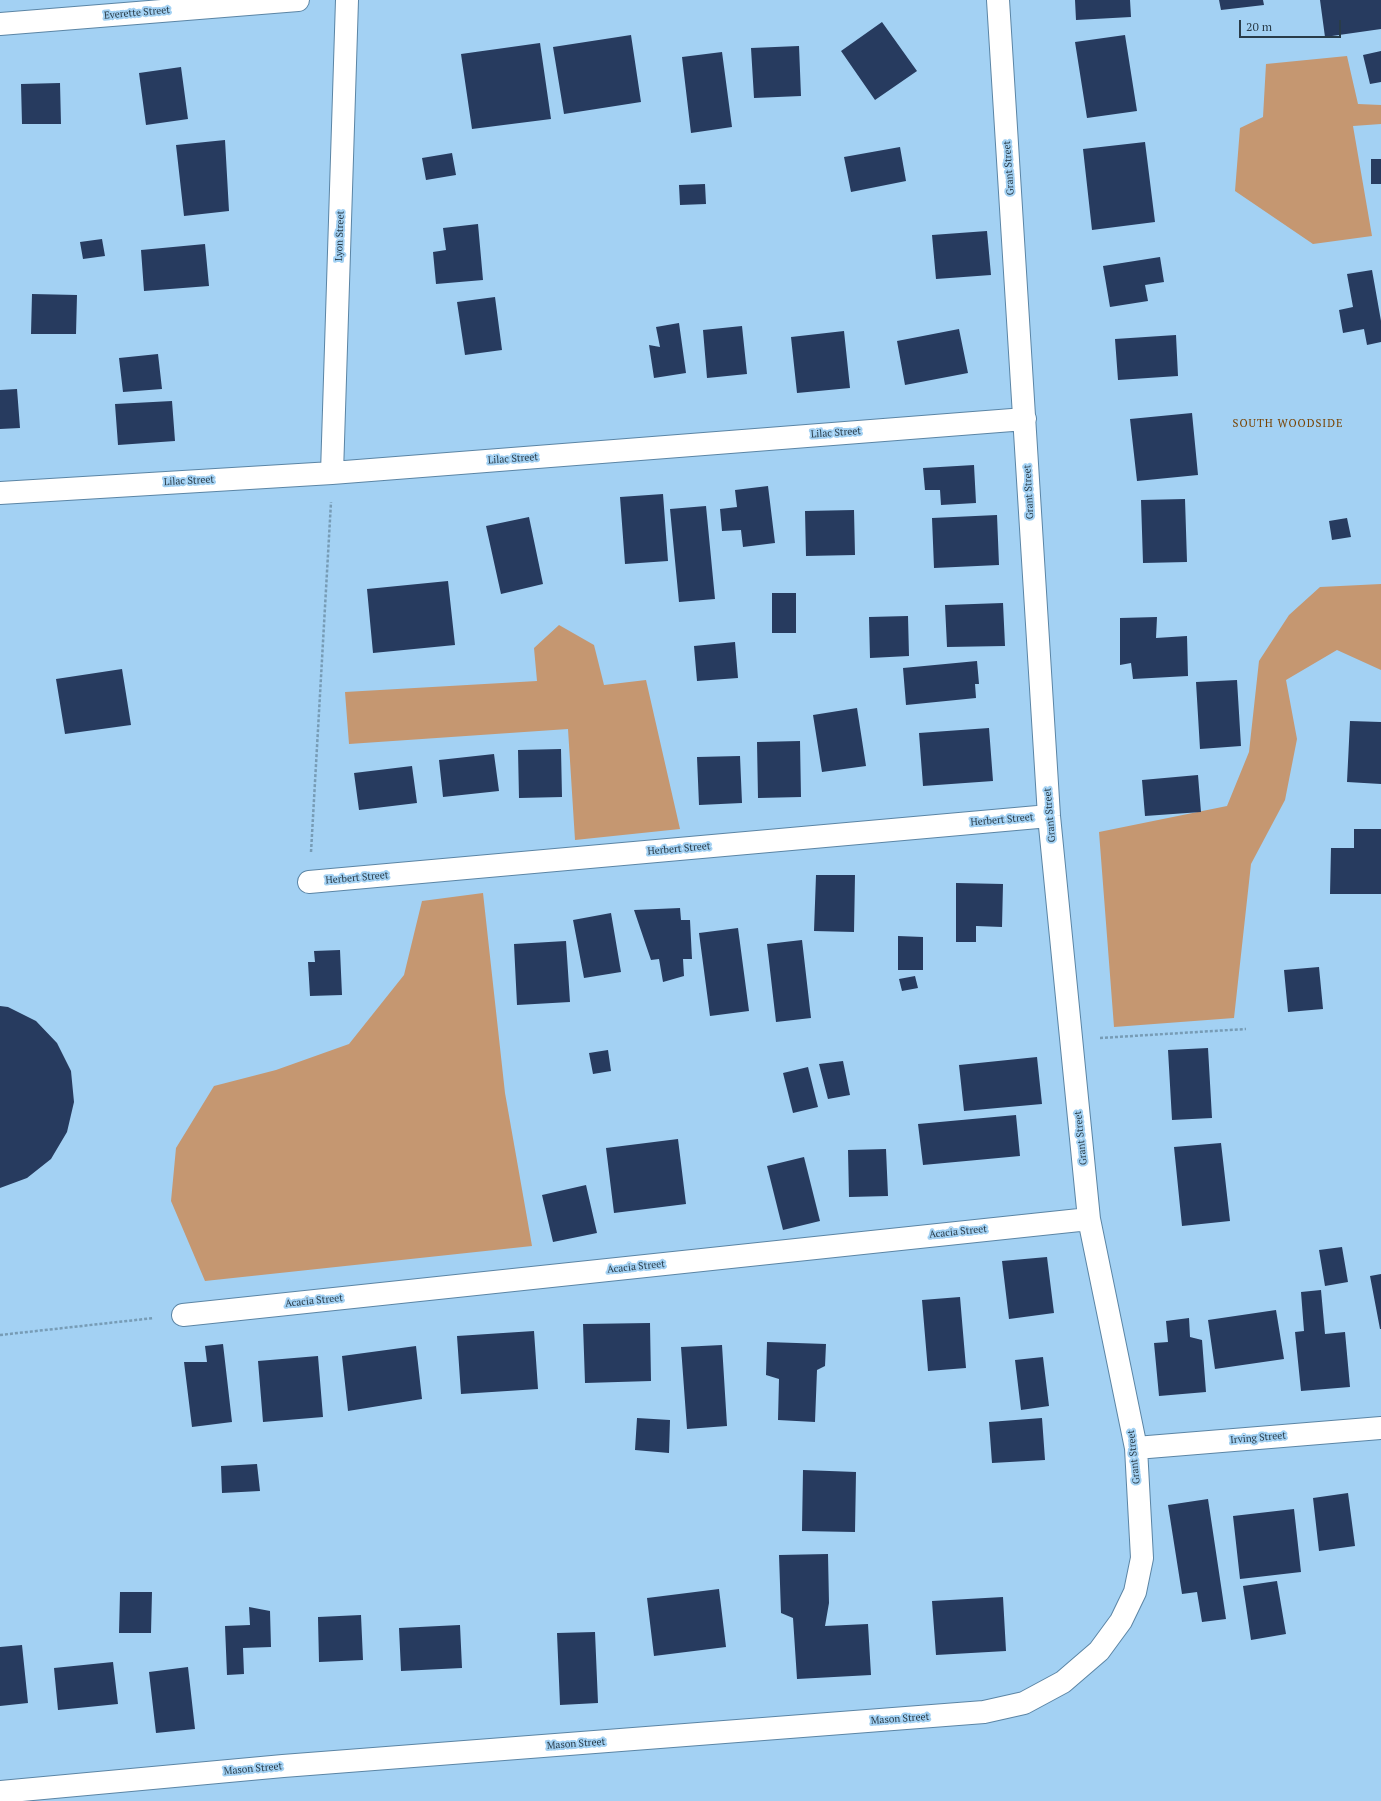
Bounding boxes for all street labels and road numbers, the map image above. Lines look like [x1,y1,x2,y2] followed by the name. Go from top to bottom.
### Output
[104,4,170,22] street label: Everette Street
[1001,140,1017,196] street label: Grant Street
[333,211,347,261] street label: Lyon Street
[810,425,862,441] street label: Lilac Street
[487,451,539,467] street label: Lilac Street
[1022,464,1036,520] street label: Grant Street
[164,474,214,488] street label: Lilac Street
[1042,787,1058,843] street label: Grant Street
[970,811,1034,829] street label: Herbert Street
[647,840,711,858] street label: Herbert Street
[325,869,389,887] street label: Herbert Street
[1072,1110,1090,1166] street label: Grant Street
[929,1223,987,1241] street label: Acacia Street
[607,1258,665,1276] street label: Acacia Street
[285,1292,343,1310] street label: Acacia Street
[1125,1429,1143,1485] street label: Grant Street
[1230,1430,1286,1446] street label: Irving Street
[870,1711,930,1727] street label: Mason Street
[546,1736,606,1752] street label: Mason Street
[223,1760,283,1778] street label: Mason Street

